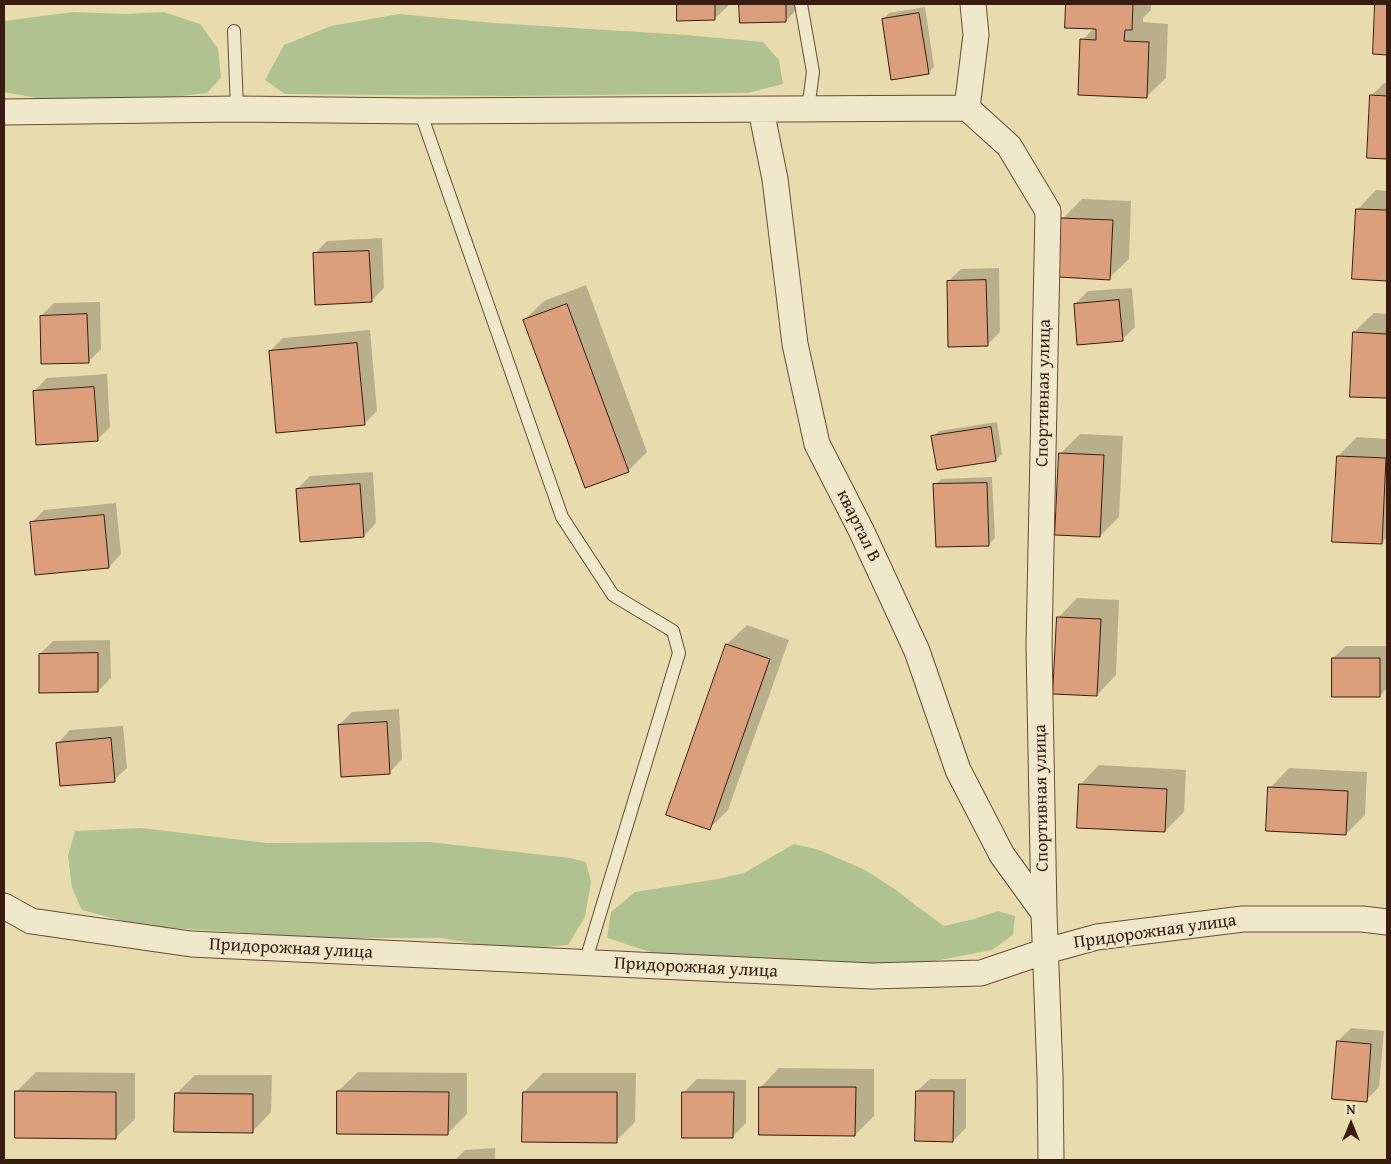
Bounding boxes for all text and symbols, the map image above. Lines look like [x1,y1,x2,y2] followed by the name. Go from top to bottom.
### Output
[1032,319,1056,467] street label: Спортивная улица
[831,486,885,566] street label: квартал В
[1030,724,1054,872] street label: Спортивная улица
[1072,910,1238,954] street label: Придорожная улица
[209,934,373,964] street label: Придорожная улица
[614,953,778,983] street label: Придорожная улица
[1326,1099,1376,1149] north arrow
[1346,1099,1356,1119] text: N

